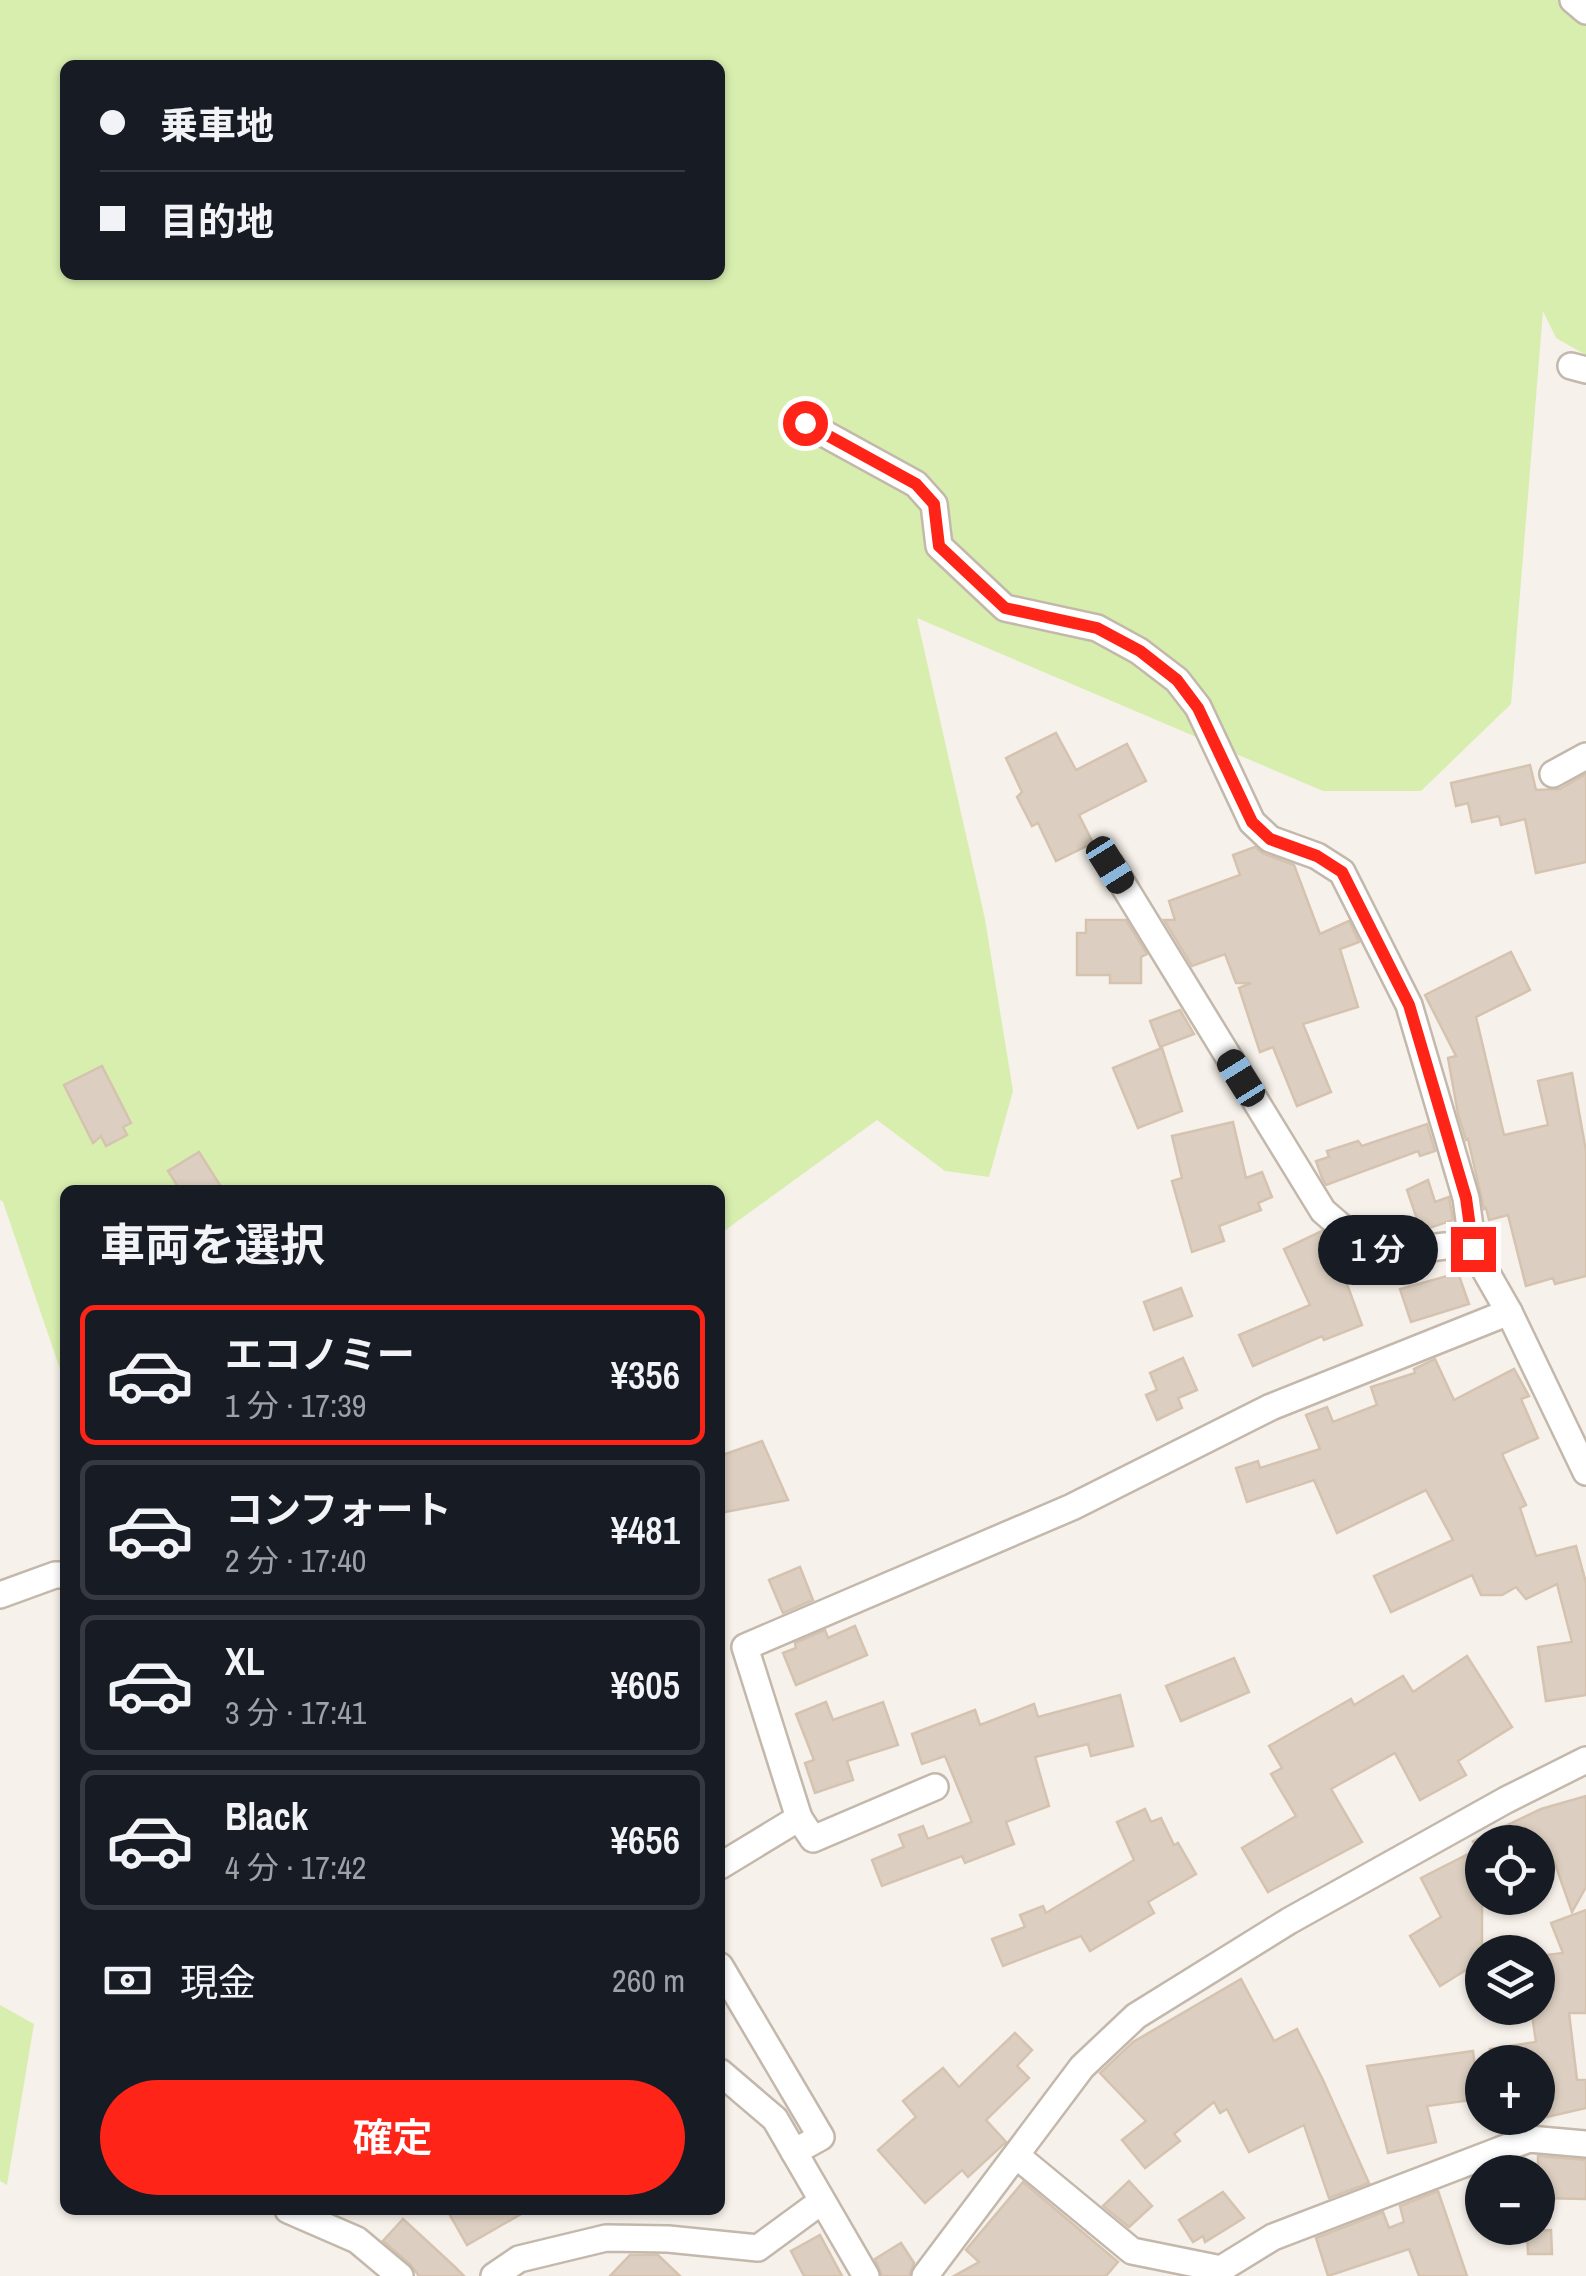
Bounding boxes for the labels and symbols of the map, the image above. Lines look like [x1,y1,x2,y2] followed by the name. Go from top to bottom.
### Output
[783,401,828,446] route start
[1081,832,1139,898] car
[1212,1045,1270,1111] car
[1318,1214,1438,1284] callout: 1 分
[1451,1227,1496,1272] route end

